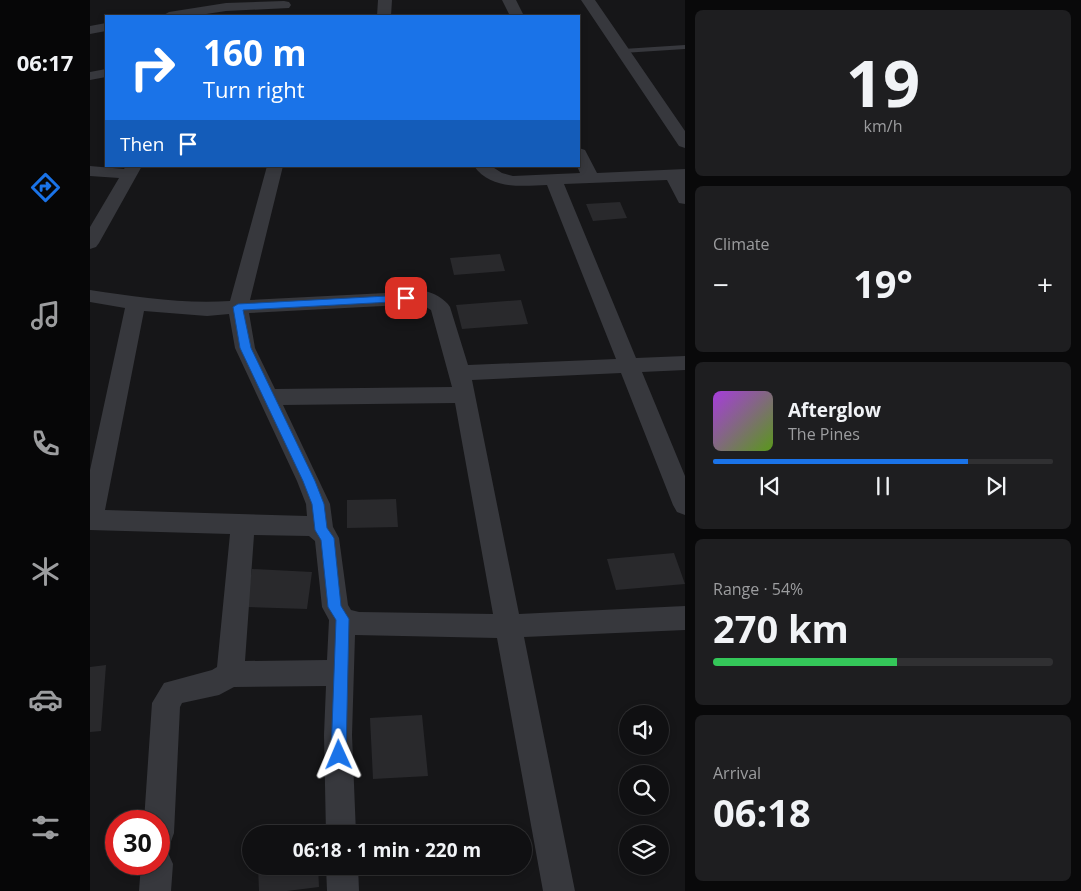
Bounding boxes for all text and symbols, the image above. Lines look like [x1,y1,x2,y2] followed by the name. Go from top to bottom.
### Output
[203,29,307,76] text: 160 m
[120,35,185,100] icon: right
[846,38,920,126] text: 19
[17,47,73,77] text: 06:17
[203,74,305,104] text: Turn right
[864,115,902,137] text: km/h
[174,130,202,158] icon: arrive
[120,131,164,157] text: Then
[28,170,63,205] icon: directions
[713,233,770,255] text: Climate
[853,257,913,309] text: 19°
[713,265,729,303] text: −
[1037,265,1053,303] text: +
[385,277,427,319] pin
[392,284,420,312] icon: arrive
[28,298,63,333] icon: music
[788,397,881,423] text: Afterglow
[788,423,860,445] text: The Pines
[28,426,63,461] icon: phone
[756,472,784,500] icon: previous
[869,472,897,500] icon: pause
[982,472,1010,500] icon: next
[28,554,63,589] icon: climate
[713,578,803,600] text: Range · 54%
[713,602,849,654] text: 270 km
[28,682,63,717] icon: car
[619,705,669,875] map controls
[619,705,669,755] button: sound
[312,728,364,780] position arrow
[713,762,761,784] text: Arrival
[619,765,669,815] button: search
[713,786,811,838] text: 06:18
[28,810,63,845] icon: filters
[105,810,170,875] speed limit sign: 30
[619,825,669,875] button: layers
[293,837,481,863] text: 06:18 · 1 min · 220 m

